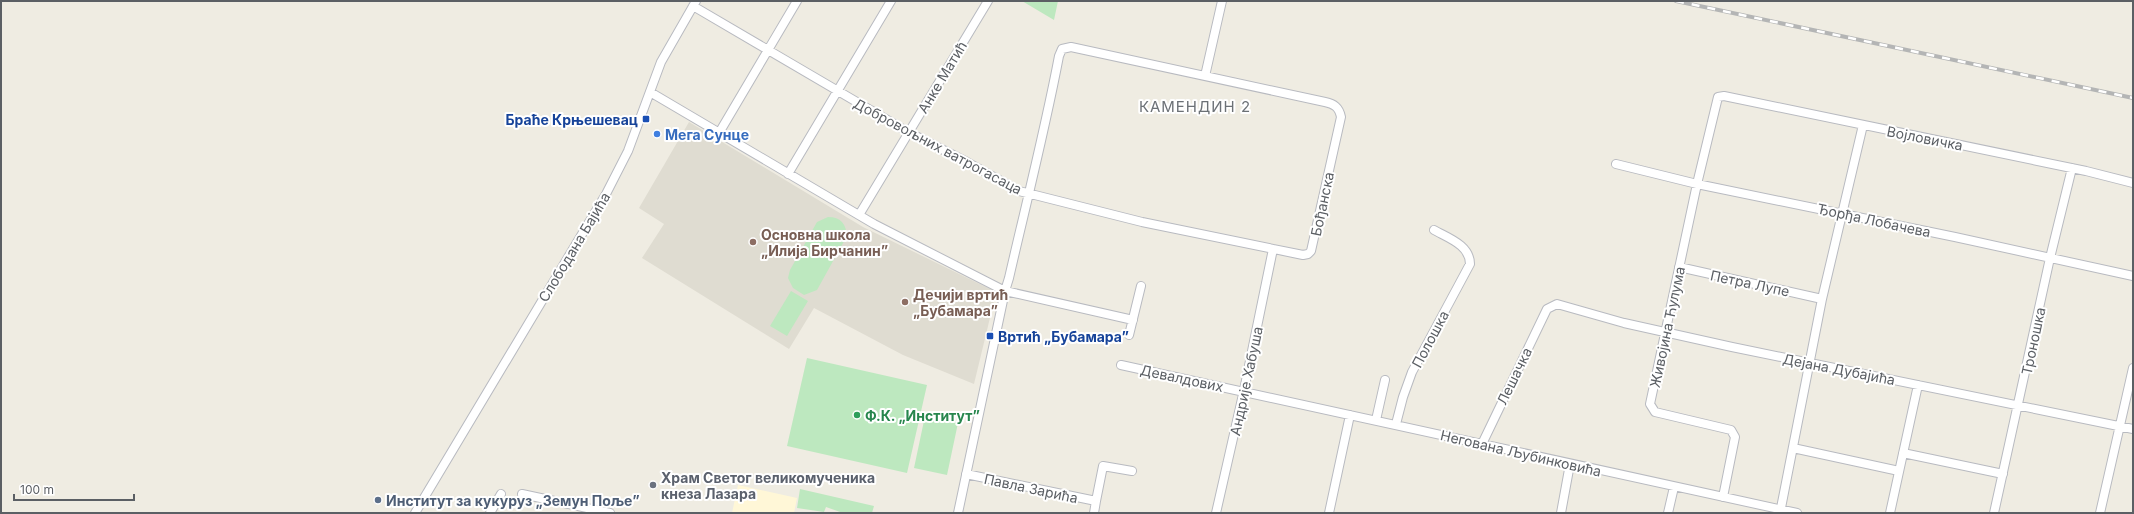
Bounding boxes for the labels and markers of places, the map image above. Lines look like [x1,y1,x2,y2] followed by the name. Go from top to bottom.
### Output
[506,111,638,128] place label: Браће Крњешевац
[641,114,651,124] marker: Браће Крњешевац
[665,126,749,143] place label: Мега Сунце
[652,129,662,139] marker: Мега Сунце
[761,226,888,259] place label: Основна школа „Илија Бирчанин”
[748,237,758,247] marker: Основна школа „Илија Бирчанин”
[913,286,1008,319] place label: Дечији вртић „Бубамара”
[900,297,910,307] marker: Дечији вртић „Бубамара”
[998,328,1129,345] place label: Вртић „Бубамара”
[985,331,995,341] marker: Вртић „Бубамара”
[865,407,980,424] place label: Ф.К. „Институт”
[852,410,862,420] marker: Ф.К. „Институт”
[661,469,875,502] place label: Храм Светог великомученика кнеза Лазара
[648,480,658,490] marker: Храм Светог великомученика кнеза Лазара
[386,492,640,509] place label: Институт за кукуруз „Земун Поље”
[373,495,383,505] marker: Институт за кукуруз „Земун Поље”

